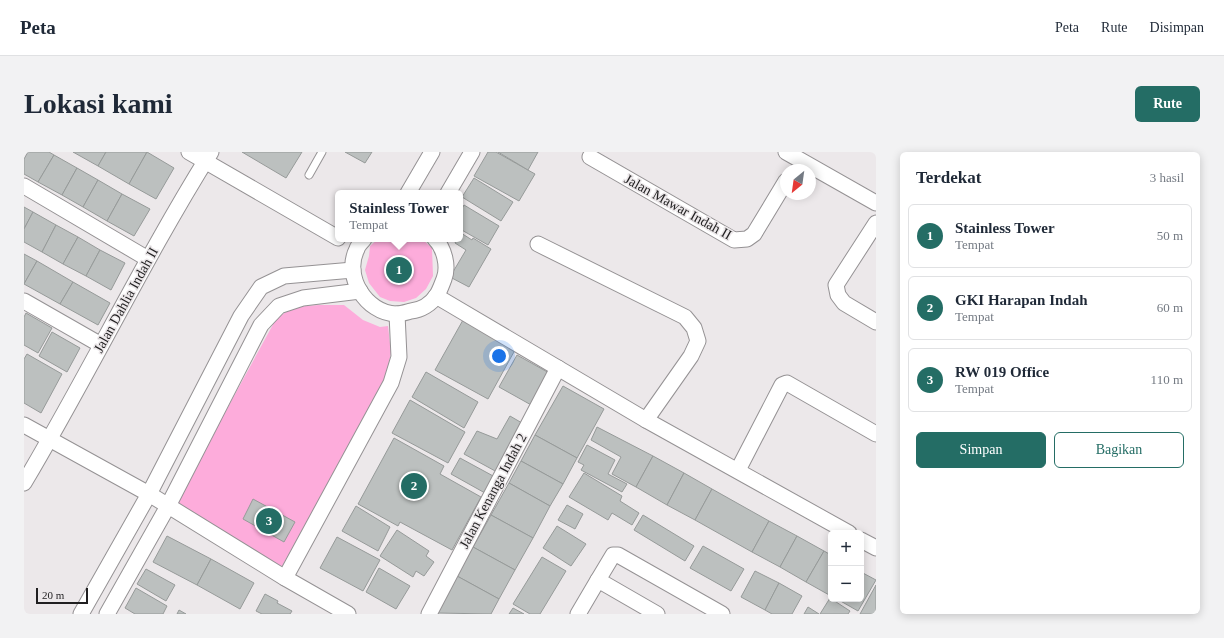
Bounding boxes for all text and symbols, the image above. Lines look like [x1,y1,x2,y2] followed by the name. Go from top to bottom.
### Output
[20,17,56,38] text: Peta
[1055,20,1079,35] text: Peta
[1101,20,1128,35] text: Rute
[1150,20,1204,35] text: Disimpan
[1135,86,1200,122] button: Rute
[24,88,173,119] text: Lokasi kami
[780,164,816,200] north arrow
[916,168,982,187] text: Terdekat
[1150,170,1184,185] text: 3 hasil
[622,171,734,243] street label: Jalan Mawar Indah II
[335,190,463,242] popup
[349,200,449,216] text: Stainless Tower
[349,217,388,232] text: Tempat
[955,220,1055,236] text: Stainless Tower
[927,228,933,243] text: 1
[1157,228,1183,243] text: 50 m
[955,237,994,252] text: Tempat
[91,245,161,355] street label: Jalan Dahlia Indah II
[386,255,412,285] pin: 1
[955,292,1088,308] text: GKI Harapan Indah
[927,300,933,315] text: 2
[1157,300,1183,315] text: 60 m
[955,309,994,324] text: Tempat
[489,346,509,366] your location
[955,364,1049,380] text: RW 019 Office
[927,372,933,387] text: 3
[1151,372,1183,387] text: 110 m
[955,381,994,396] text: Tempat
[456,431,530,551] street label: Jalan Kenanga Indah 2
[916,432,1046,468] button: Simpan
[1054,432,1184,468] button: Bagikan
[401,471,427,501] pin: 2
[256,506,282,536] pin: 3
[828,530,864,602] map controls
[828,530,864,566] button: +
[828,566,864,602] button: −
[36,586,88,605] scale bar
[42,589,64,601] text: 20 m

